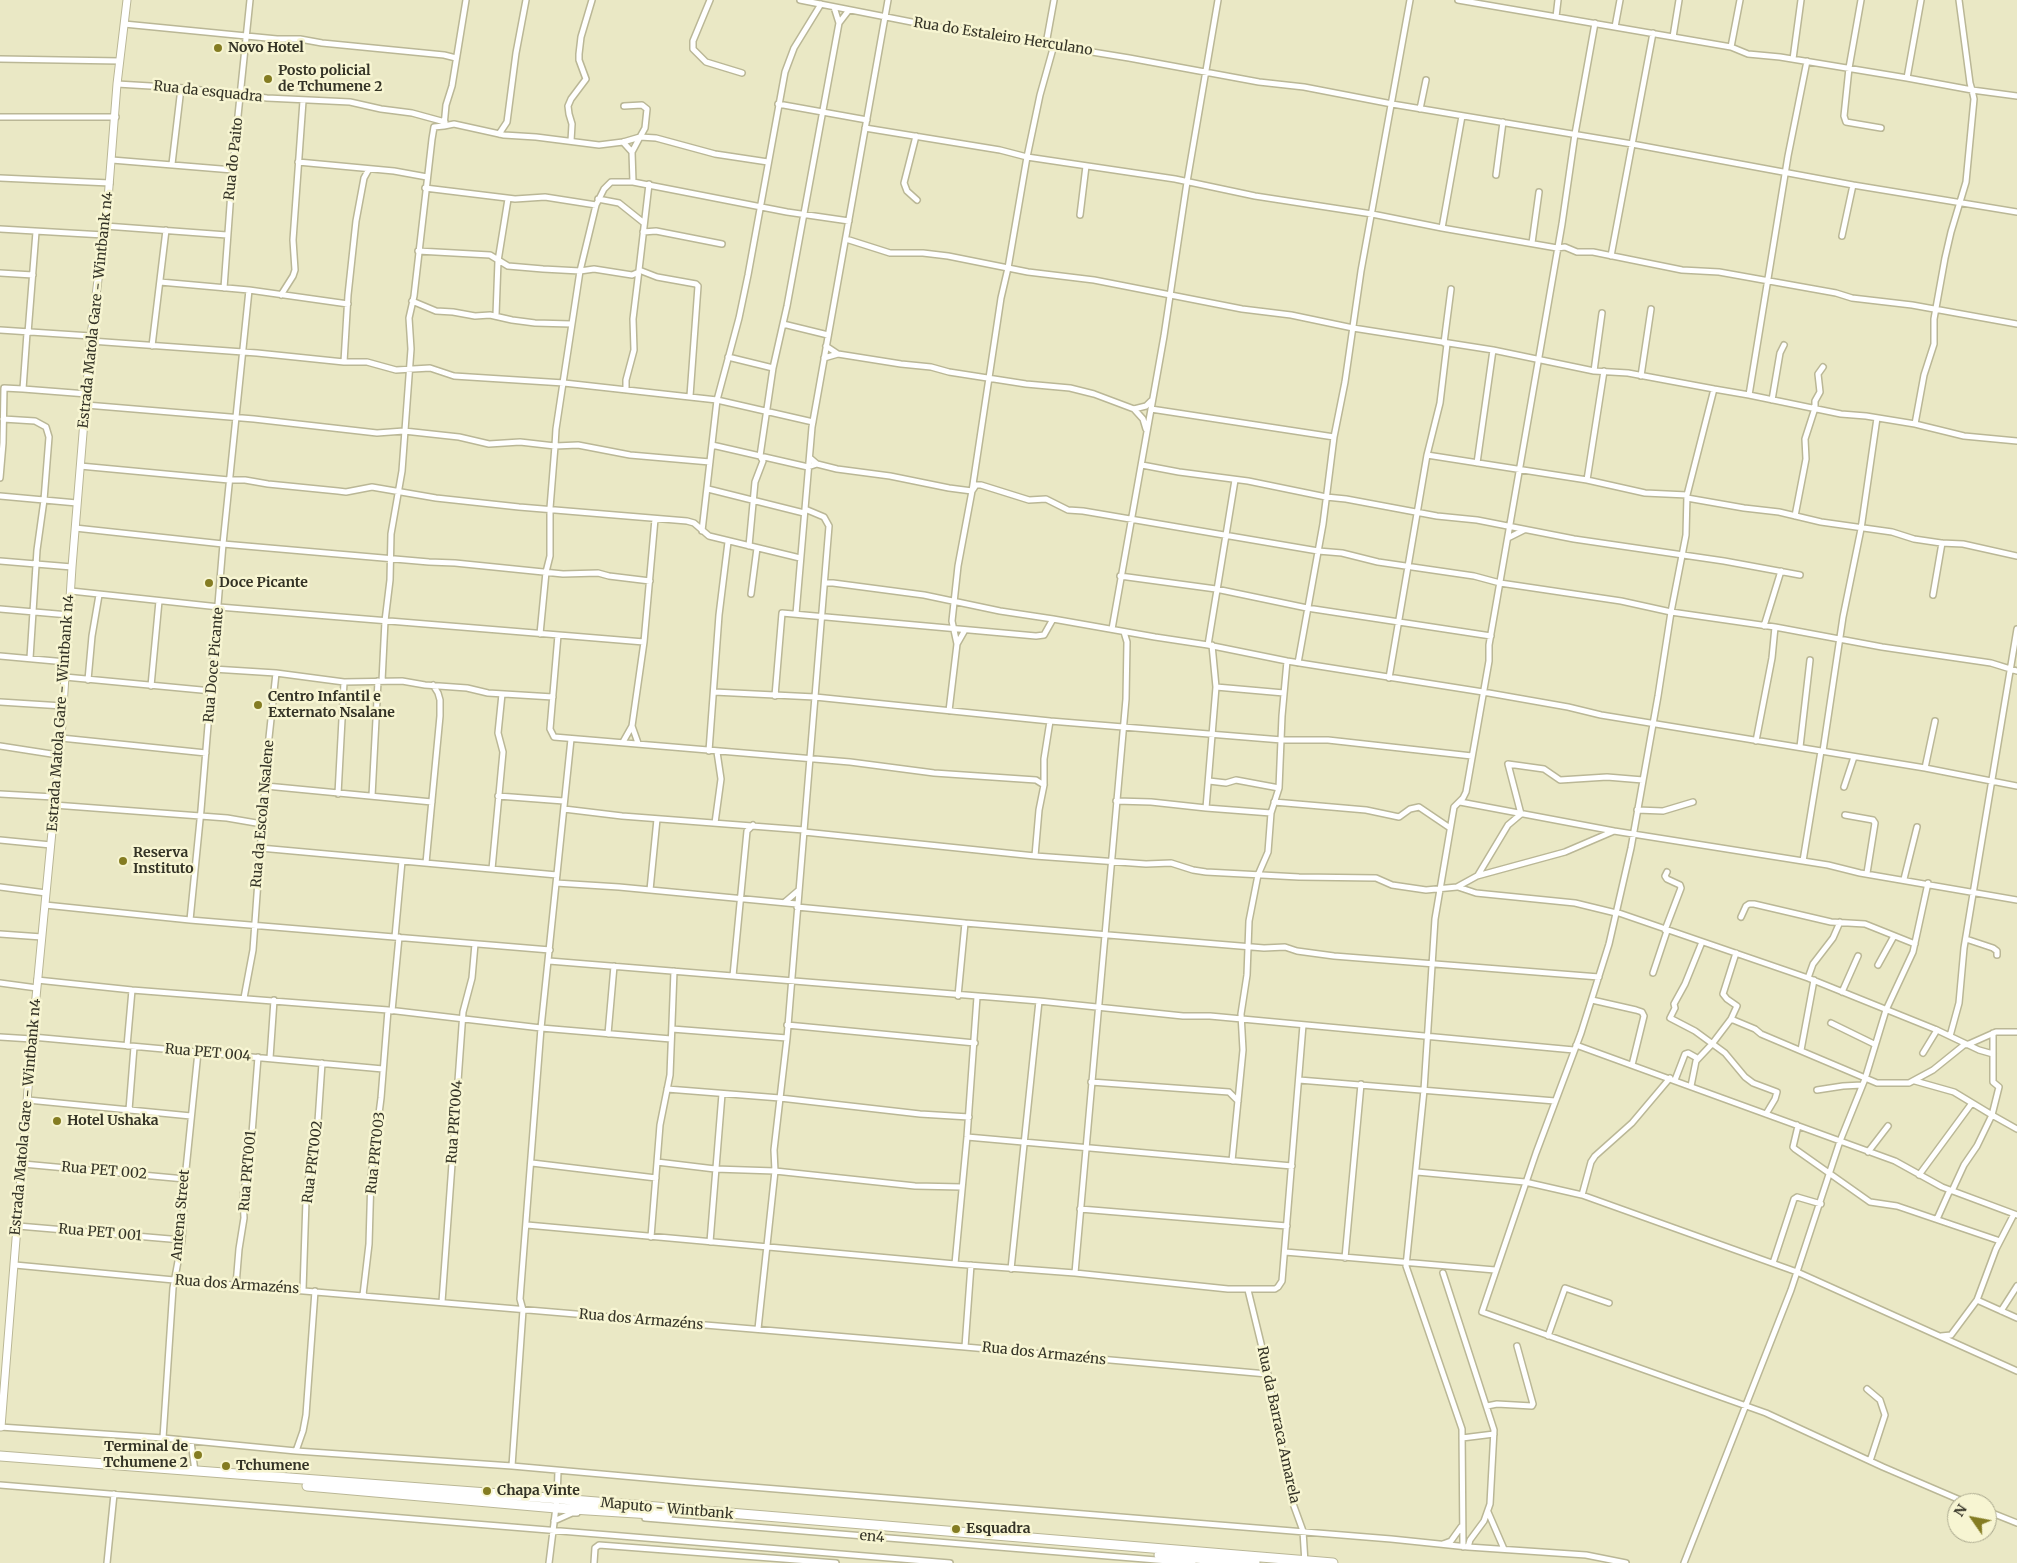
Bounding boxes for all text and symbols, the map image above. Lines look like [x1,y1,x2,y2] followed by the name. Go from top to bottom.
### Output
[912,15,1094,59] street label: Rua do Estaleiro Herculano
[228,40,304,56] place label: Novo Hotel
[212,42,224,54] marker: Novo Hotel
[278,63,382,95] place label: Posto policial de Tchumene 2
[262,73,274,85] marker: Posto policial de Tchumene 2
[153,78,263,106] street label: Rua da esquadra
[221,117,247,201] street label: Rua do Paito
[75,191,117,429] street label: Estrada Matola Gare - Wintbank n4
[219,575,308,591] place label: Doce Picante
[203,577,215,589] marker: Doce Picante
[44,594,78,832] street label: Estrada Matola Gare - Wintbank n4
[201,607,227,723] street label: Rua Doce Picante
[268,689,395,722] place label: Centro Infantil e Externato Nsalane
[252,699,264,711] marker: Centro Infantil e Externato Nsalane
[248,739,278,889] street label: Rua da Escola Nsalene
[133,845,194,878] place label: Reserva Instituto
[117,855,129,867] marker: Reserva Instituto
[7,998,45,1236] street label: Estrada Matola Gare - Wintbank n4
[164,1041,252,1065] street label: Rua PET 004
[444,1080,466,1164] street label: Rua PRT004
[363,1111,389,1195] street label: Rua PRT003
[67,1113,159,1129] place label: Hotel Ushaka
[51,1115,63,1127] marker: Hotel Ushaka
[300,1120,326,1204] street label: Rua PRT002
[236,1130,260,1212] street label: Rua PRT001
[60,1159,148,1183] street label: Rua PET 002
[169,1169,193,1261] street label: Antena Street
[58,1221,142,1245] street label: Rua PET 001
[174,1272,300,1298] street label: Rua dos Armazéns
[578,1306,704,1334] street label: Rua dos Armazéns
[981,1339,1107,1369] street label: Rua dos Armazéns
[1253,1345,1303,1505] street label: Rua da Barraca Amarela
[103,1439,188,1471] place label: Terminal de Tchumene 2
[192,1449,204,1461] marker: Terminal de Tchumene 2
[236,1458,309,1474] place label: Tchumene
[220,1460,232,1472] marker: Tchumene
[497,1483,580,1499] place label: Chapa Vinte
[481,1485,493,1497] marker: Chapa Vinte
[1947,1493,1997,1543] north arrow
[600,1495,734,1523] street label: Maputo - Wintbank
[1950,1501,1971,1520] text: N
[966,1521,1031,1537] place label: Esquadra
[950,1523,962,1535] marker: Esquadra
[859,1527,885,1547] street label: en4

